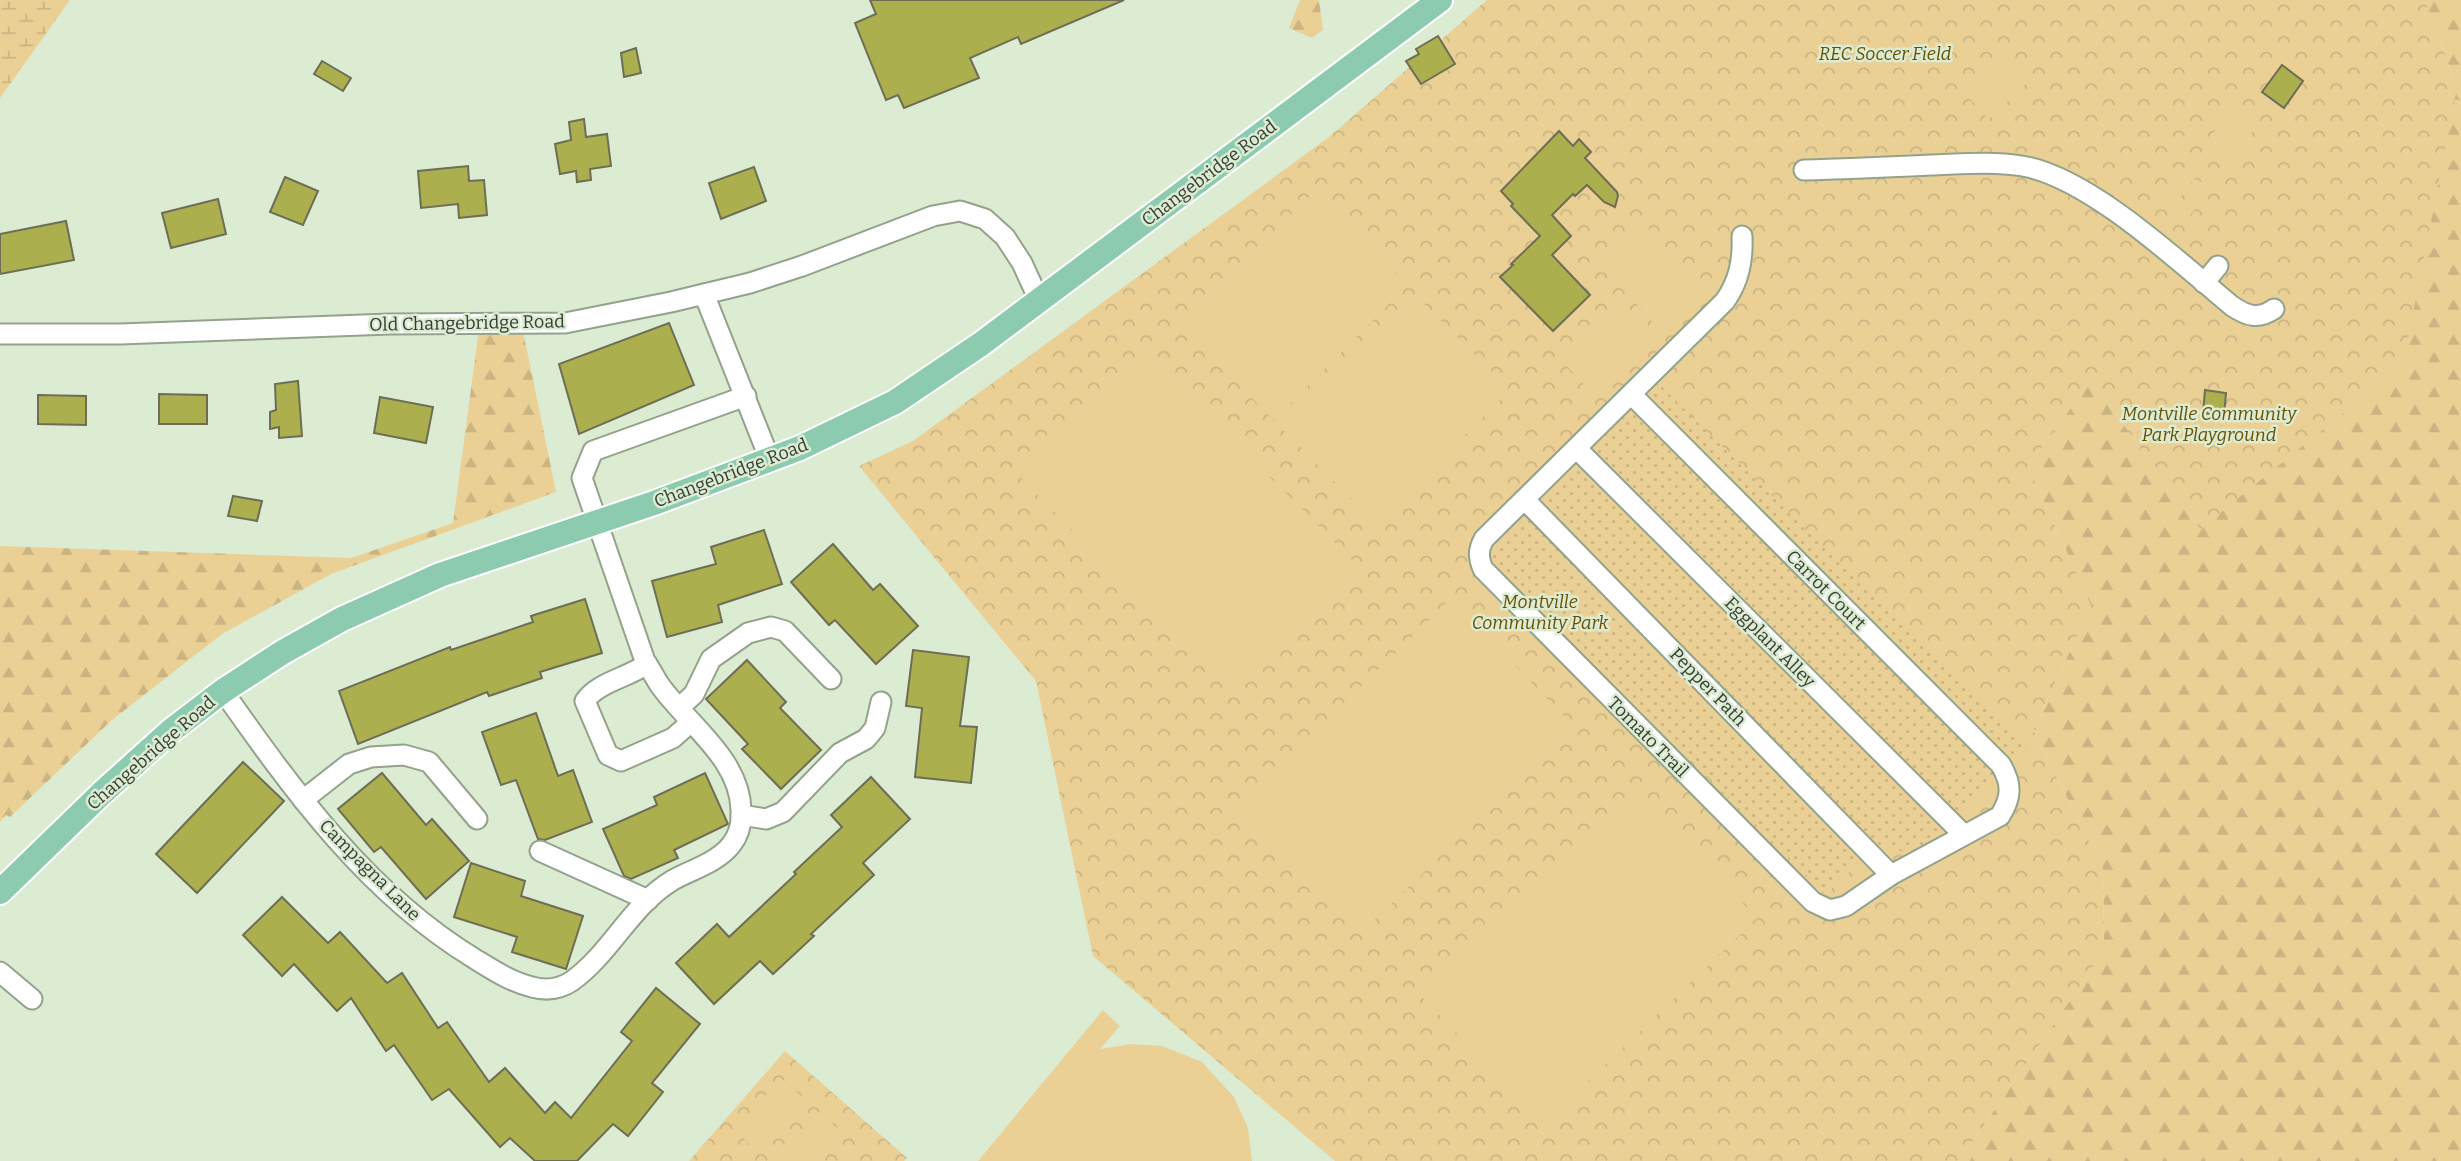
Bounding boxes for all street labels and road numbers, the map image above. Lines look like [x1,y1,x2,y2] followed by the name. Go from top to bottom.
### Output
[1137,115,1281,231] street label: Changebridge Road
[369,310,565,336] street label: Old Changebridge Road
[651,433,811,512] street label: Changebridge Road
[1781,545,1871,635] street label: Carrot Court
[1720,592,1820,692] street label: Eggplant Alley
[1665,643,1751,731] street label: Pepper Path
[82,691,220,815] street label: Changebridge Road
[1603,692,1693,782] street label: Tomato Trail
[315,815,425,925] street label: Campagna Lane

